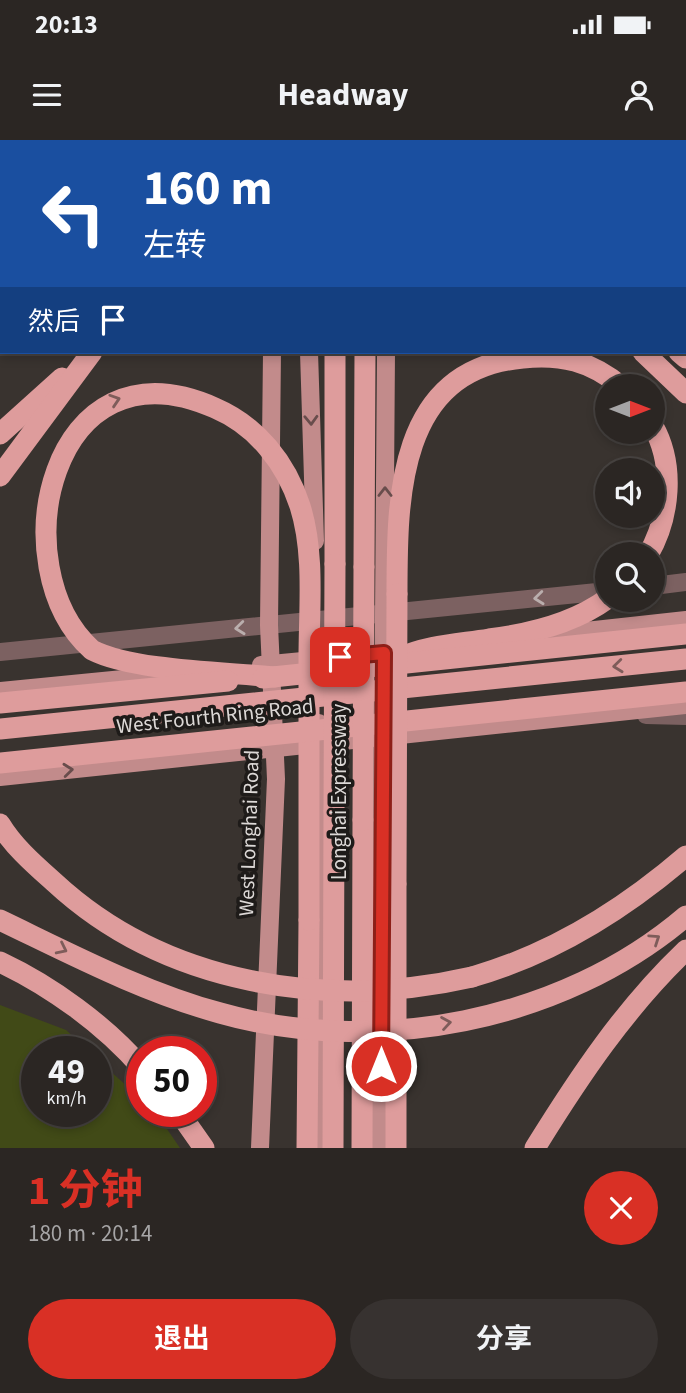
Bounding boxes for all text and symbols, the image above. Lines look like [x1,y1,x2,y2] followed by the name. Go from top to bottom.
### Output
[35,6,98,43] text: 20:13
[277,72,409,118] text: Headway
[28,76,66,114] icon: menu
[620,76,658,114] icon: person
[143,154,272,224] text: 160 m
[28,168,119,259] icon: left
[143,223,207,269] text: 左转
[94,301,132,339] icon: arrive
[28,303,80,340] text: 然后
[595,374,665,444] north arrow
[595,374,665,612] map controls
[109,393,121,408] one-way arrow
[303,415,318,426] one-way arrow
[595,458,665,528] button: sound
[377,486,393,497] one-way arrow
[595,542,665,612] button: search
[534,590,545,605] one-way arrow
[234,620,246,635] one-way arrow
[310,627,370,687] pin
[321,638,359,676] icon: arrive
[612,658,624,673] one-way arrow
[115,691,315,741] street label: West Fourth Ring Road
[324,704,354,880] street label: Longhai Expressway
[231,749,267,917] street label: West Longhai Road
[62,763,74,778] one-way arrow
[647,935,660,947] one-way arrow
[55,941,67,955] one-way arrow
[440,1016,452,1031] one-way arrow
[344,1029,418,1103] position arrow
[126,1036,217,1127] speed limit sign: 50
[48,1047,85,1097] text: 49
[47,1086,86,1111] text: km/h
[28,1161,143,1221] text: 1 分钟
[584,1171,658,1245] button: close
[28,1217,152,1250] text: 180 m · 20:14
[28,1299,336,1379] button: 退出
[350,1299,658,1379] button: 分享

